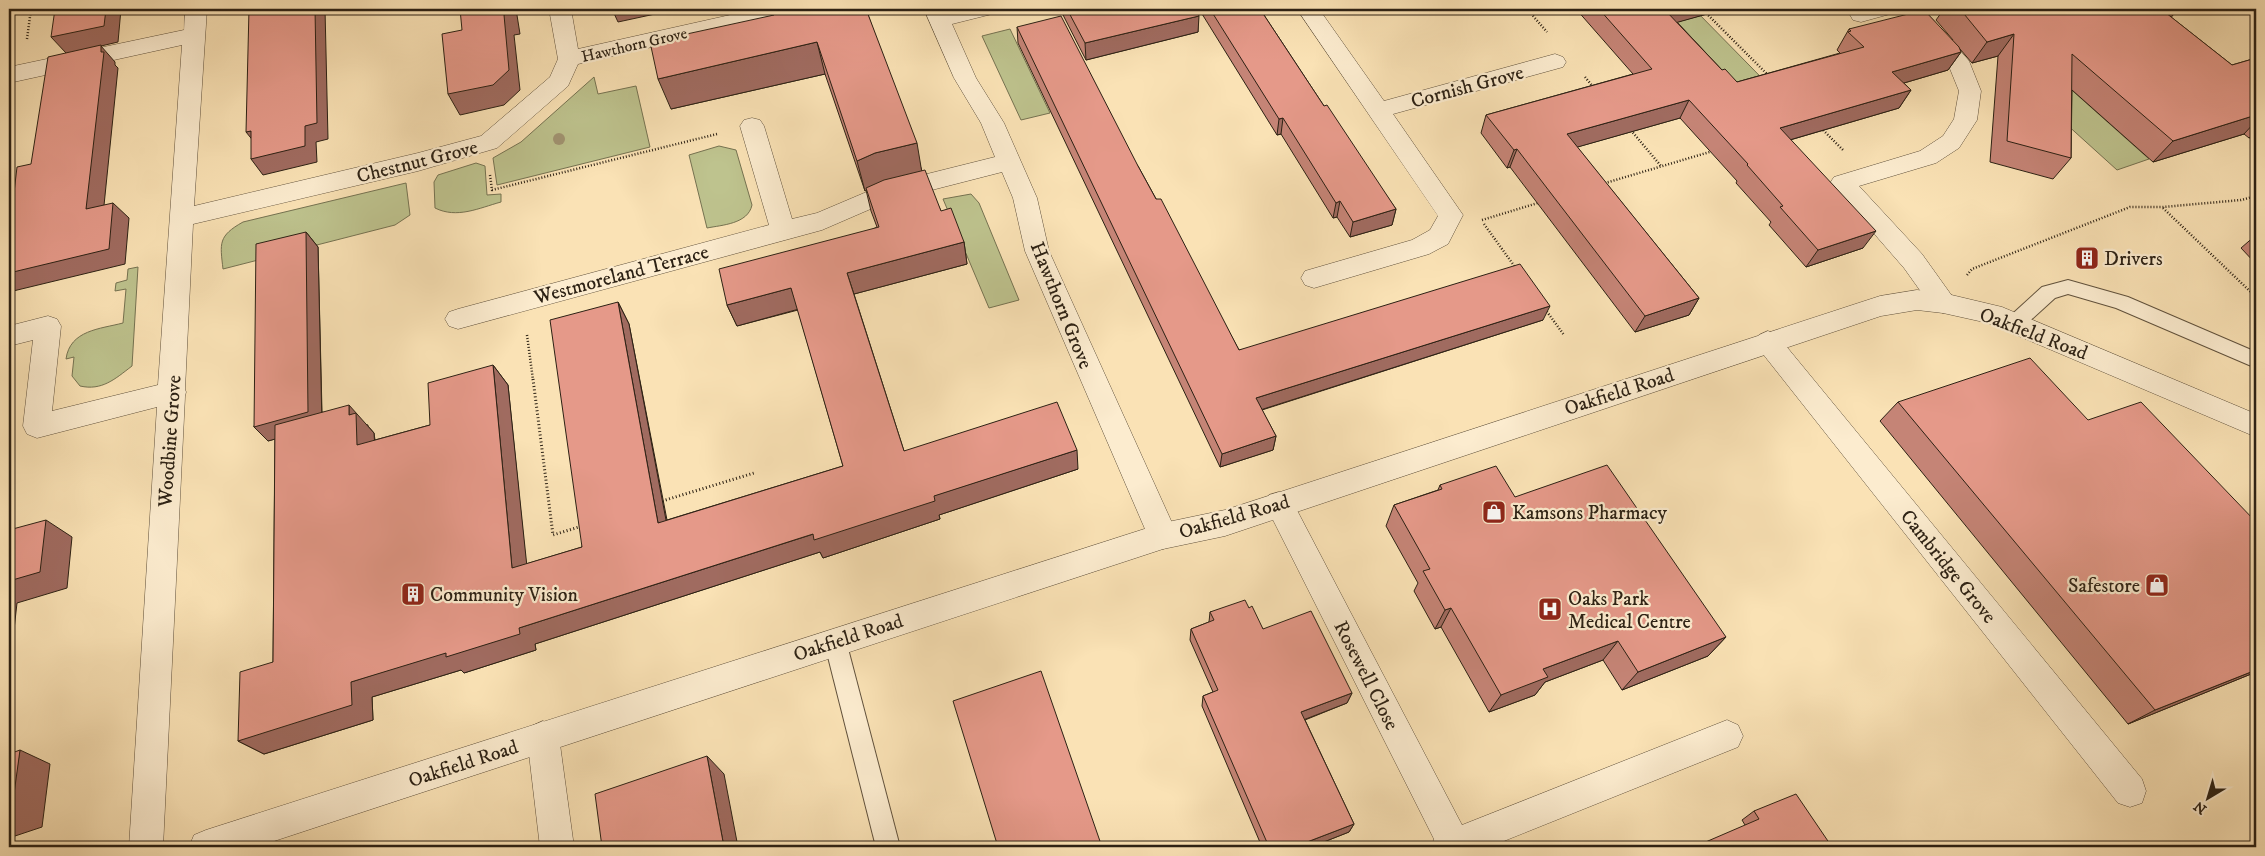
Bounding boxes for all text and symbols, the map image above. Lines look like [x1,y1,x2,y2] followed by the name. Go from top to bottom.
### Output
[579,23,689,67] street label: Hawthorn Grove
[1408,60,1526,114] street label: Cornish Grove
[354,135,481,190] street label: Chestnut Grove
[1024,238,1097,373] street label: Hawthorn Grove
[530,240,712,311] street label: Westmoreland Terrace
[2074,245,2100,271] building icon: Drivers
[2104,247,2163,272] place label: Drivers
[1976,302,2091,366] street label: Oakfield Road
[1561,363,1677,422] street label: Oakfield Road
[153,374,188,509] street label: Woodbine Grove
[1176,490,1293,545] street label: Oakfield Road
[1481,499,1507,525] shop icon: Kamsons Pharmacy
[1512,501,1668,526] place label: Kamsons Pharmacy
[1894,505,2001,629] street label: Cambridge Grove
[2144,572,2170,598] shop icon: Safestore
[2068,574,2140,599] place label: Safestore
[400,581,426,607] building icon: Community Vision
[430,583,579,608] place label: Community Vision
[1568,587,1691,635] place label: Oaks Park Medical Centre
[1537,596,1563,622] hospital icon: Oaks Park Medical Centre
[790,609,906,668] street label: Oakfield Road
[1327,617,1404,734] street label: Rosewell Close
[405,735,521,794] street label: Oakfield Road
[2182,774,2232,824] north arrow
[2190,797,2211,818] text: N

